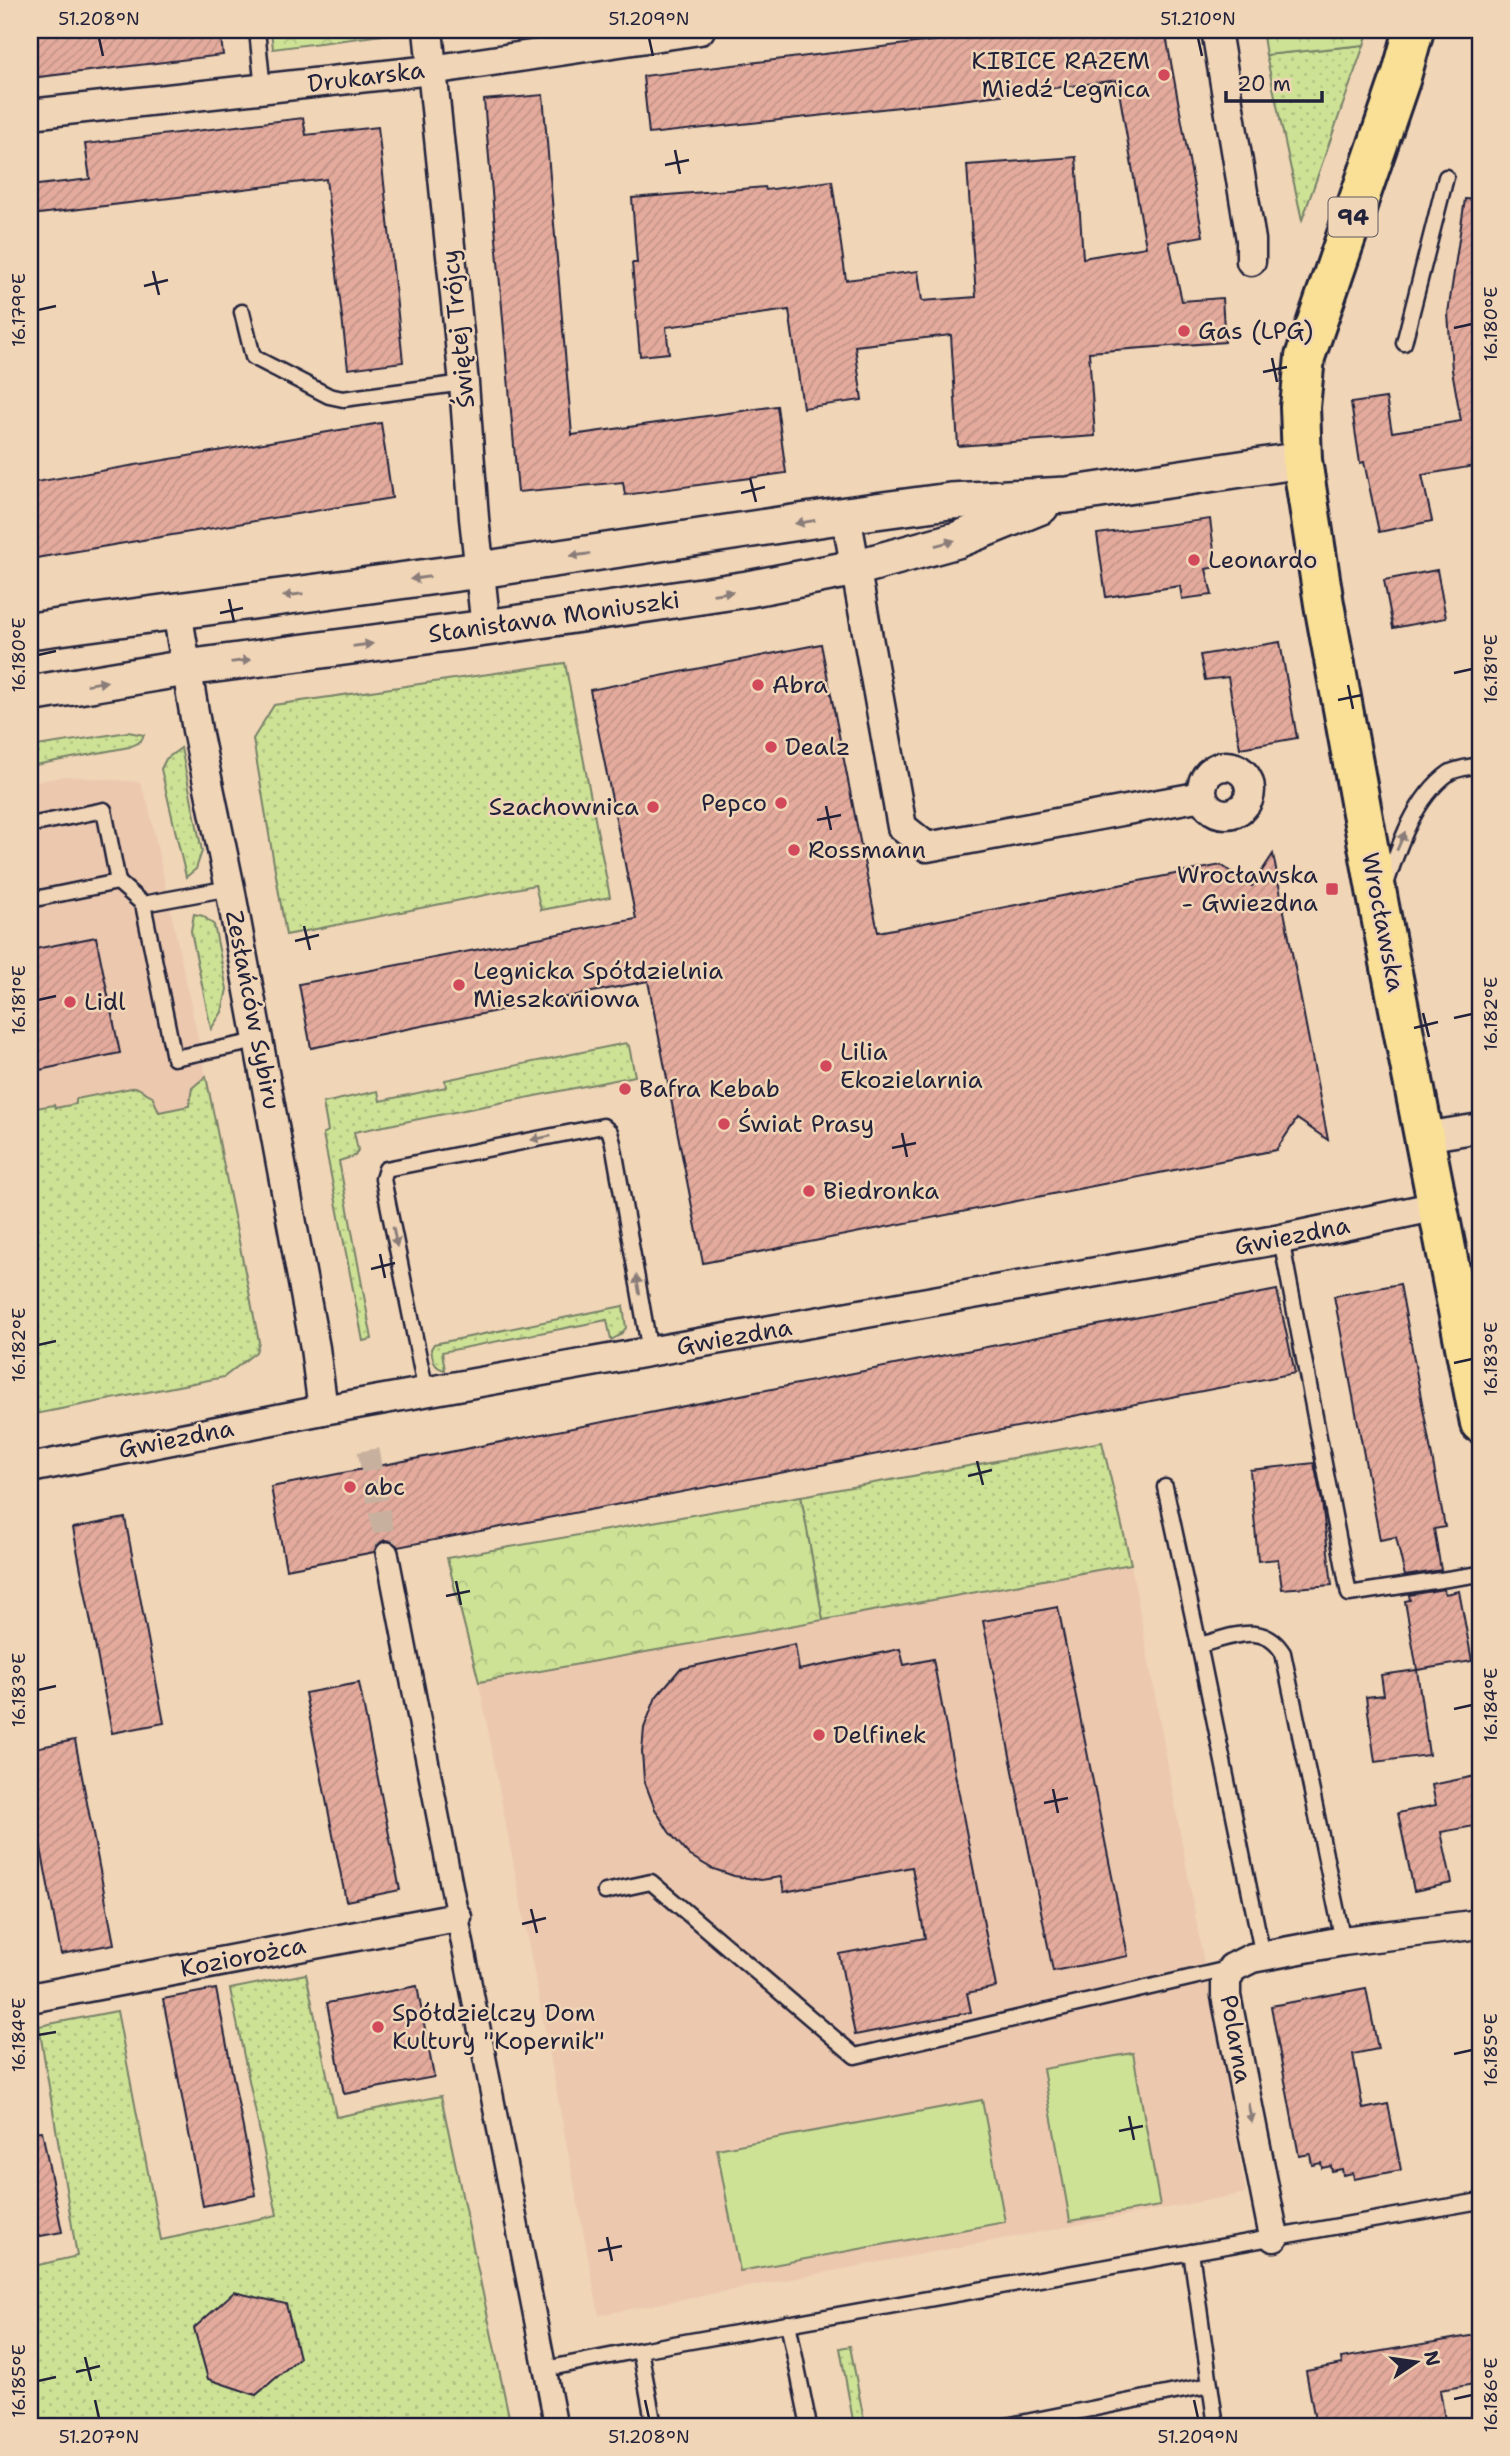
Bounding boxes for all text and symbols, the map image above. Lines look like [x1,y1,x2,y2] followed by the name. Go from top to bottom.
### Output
[58,7,140,31] text: 51.208°N
[608,7,690,31] text: 51.209°N
[1160,7,1236,31] text: 51.210°N
[971,45,1150,105] place label: KIBICE RAZEM Miedź Legnica
[306,54,426,100] street label: Drukarska
[1226,60,1323,104] scale bar
[1156,67,1172,83] marker: KIBICE RAZEM Miedź Legnica
[1237,70,1291,98] text: 20 m
[1328,198,1378,236] road number: 94
[434,248,482,410] street label: Świętej Trójcy
[7,273,31,347] text: 16.179°E
[1479,286,1503,362] text: 16.180°E
[1198,315,1313,347] place label: Gas (LPG)
[1176,323,1192,339] marker: Gas (LPG)
[794,516,816,527] one-way arrow
[934,537,956,548] one-way arrow
[1208,544,1317,576] place label: Leonardo
[569,550,591,561] one-way arrow
[1186,552,1202,568] marker: Leonardo
[409,573,431,584] one-way arrow
[426,584,682,650] street label: Stanisława Moniuszki
[712,587,734,598] one-way arrow
[282,590,304,601] one-way arrow
[7,617,31,693] text: 16.180°E
[1479,634,1503,704] text: 16.181°E
[352,639,374,650] one-way arrow
[230,655,252,666] one-way arrow
[772,669,828,701] place label: Abra
[86,677,108,688] one-way arrow
[750,677,766,693] marker: Abra
[785,731,850,763] place label: Dealz
[763,739,779,755] marker: Dealz
[701,787,767,819] place label: Pepco
[489,791,639,823] place label: Szachownica
[773,795,789,811] marker: Pepco
[645,799,661,815] marker: Szachownica
[1395,831,1407,851] one-way arrow
[808,834,926,866] place label: Rossmann
[786,842,802,858] marker: Rossmann
[1354,850,1412,994] street label: Wrocławska
[1177,859,1318,919] place label: Wrocławska - Gwiezdna
[1324,881,1340,897] marker: Wrocławska - Gwiezdna
[218,908,288,1112] street label: Zesłańców Sybiru
[473,955,723,1015] place label: Legnicka Spółdzielnia Mieszkaniowa
[7,965,31,1035] text: 16.181°E
[451,977,467,993] marker: Legnicka Spółdzielnia Mieszkaniowa
[1479,977,1503,1051] text: 16.182°E
[84,986,126,1018] place label: Lidl
[62,994,78,1010] marker: Lidl
[840,1036,983,1096] place label: Lilia Ekozielarnia
[818,1058,834,1074] marker: Lilia Ekozielarnia
[639,1073,780,1105] place label: Bafra Kebab
[617,1081,633,1097] marker: Bafra Kebab
[738,1108,874,1140] place label: Świat Prasy
[716,1116,732,1132] marker: Świat Prasy
[530,1133,552,1144] one-way arrow
[823,1175,939,1207] place label: Biedronka
[801,1183,817,1199] marker: Biedronka
[1232,1209,1352,1263] street label: Gwiezdna
[390,1226,401,1248] one-way arrow
[632,1273,643,1295] one-way arrow
[7,1308,31,1382] text: 16.182°E
[674,1311,794,1363] street label: Gwiezdna
[1479,1322,1503,1396] text: 16.183°E
[116,1412,236,1466] street label: Gwiezdna
[364,1471,405,1503] place label: abc
[342,1479,358,1495] marker: abc
[7,1653,31,1727] text: 16.183°E
[1479,1668,1503,1742] text: 16.184°E
[833,1719,927,1751] place label: Delfinek
[811,1727,827,1743] marker: Delfinek
[178,1929,309,1985] street label: Koziorożca
[1212,1992,1260,2086] street label: Polarna
[392,1997,605,2057] place label: Spółdzielczy Dom Kultury "Kopernik"
[7,1998,31,2072] text: 16.184°E
[1479,2013,1503,2087] text: 16.185°E
[370,2019,386,2035] marker: Spółdzielczy Dom Kultury "Kopernik"
[1244,2102,1255,2124] one-way arrow
[1380,2326,1450,2396] north arrow
[7,2344,31,2418] text: 16.185°E
[1418,2348,1446,2368] text: N
[1479,2358,1503,2432] text: 16.186°E
[59,2425,139,2449] text: 51.207°N
[608,2425,690,2449] text: 51.208°N
[1157,2425,1239,2449] text: 51.209°N

